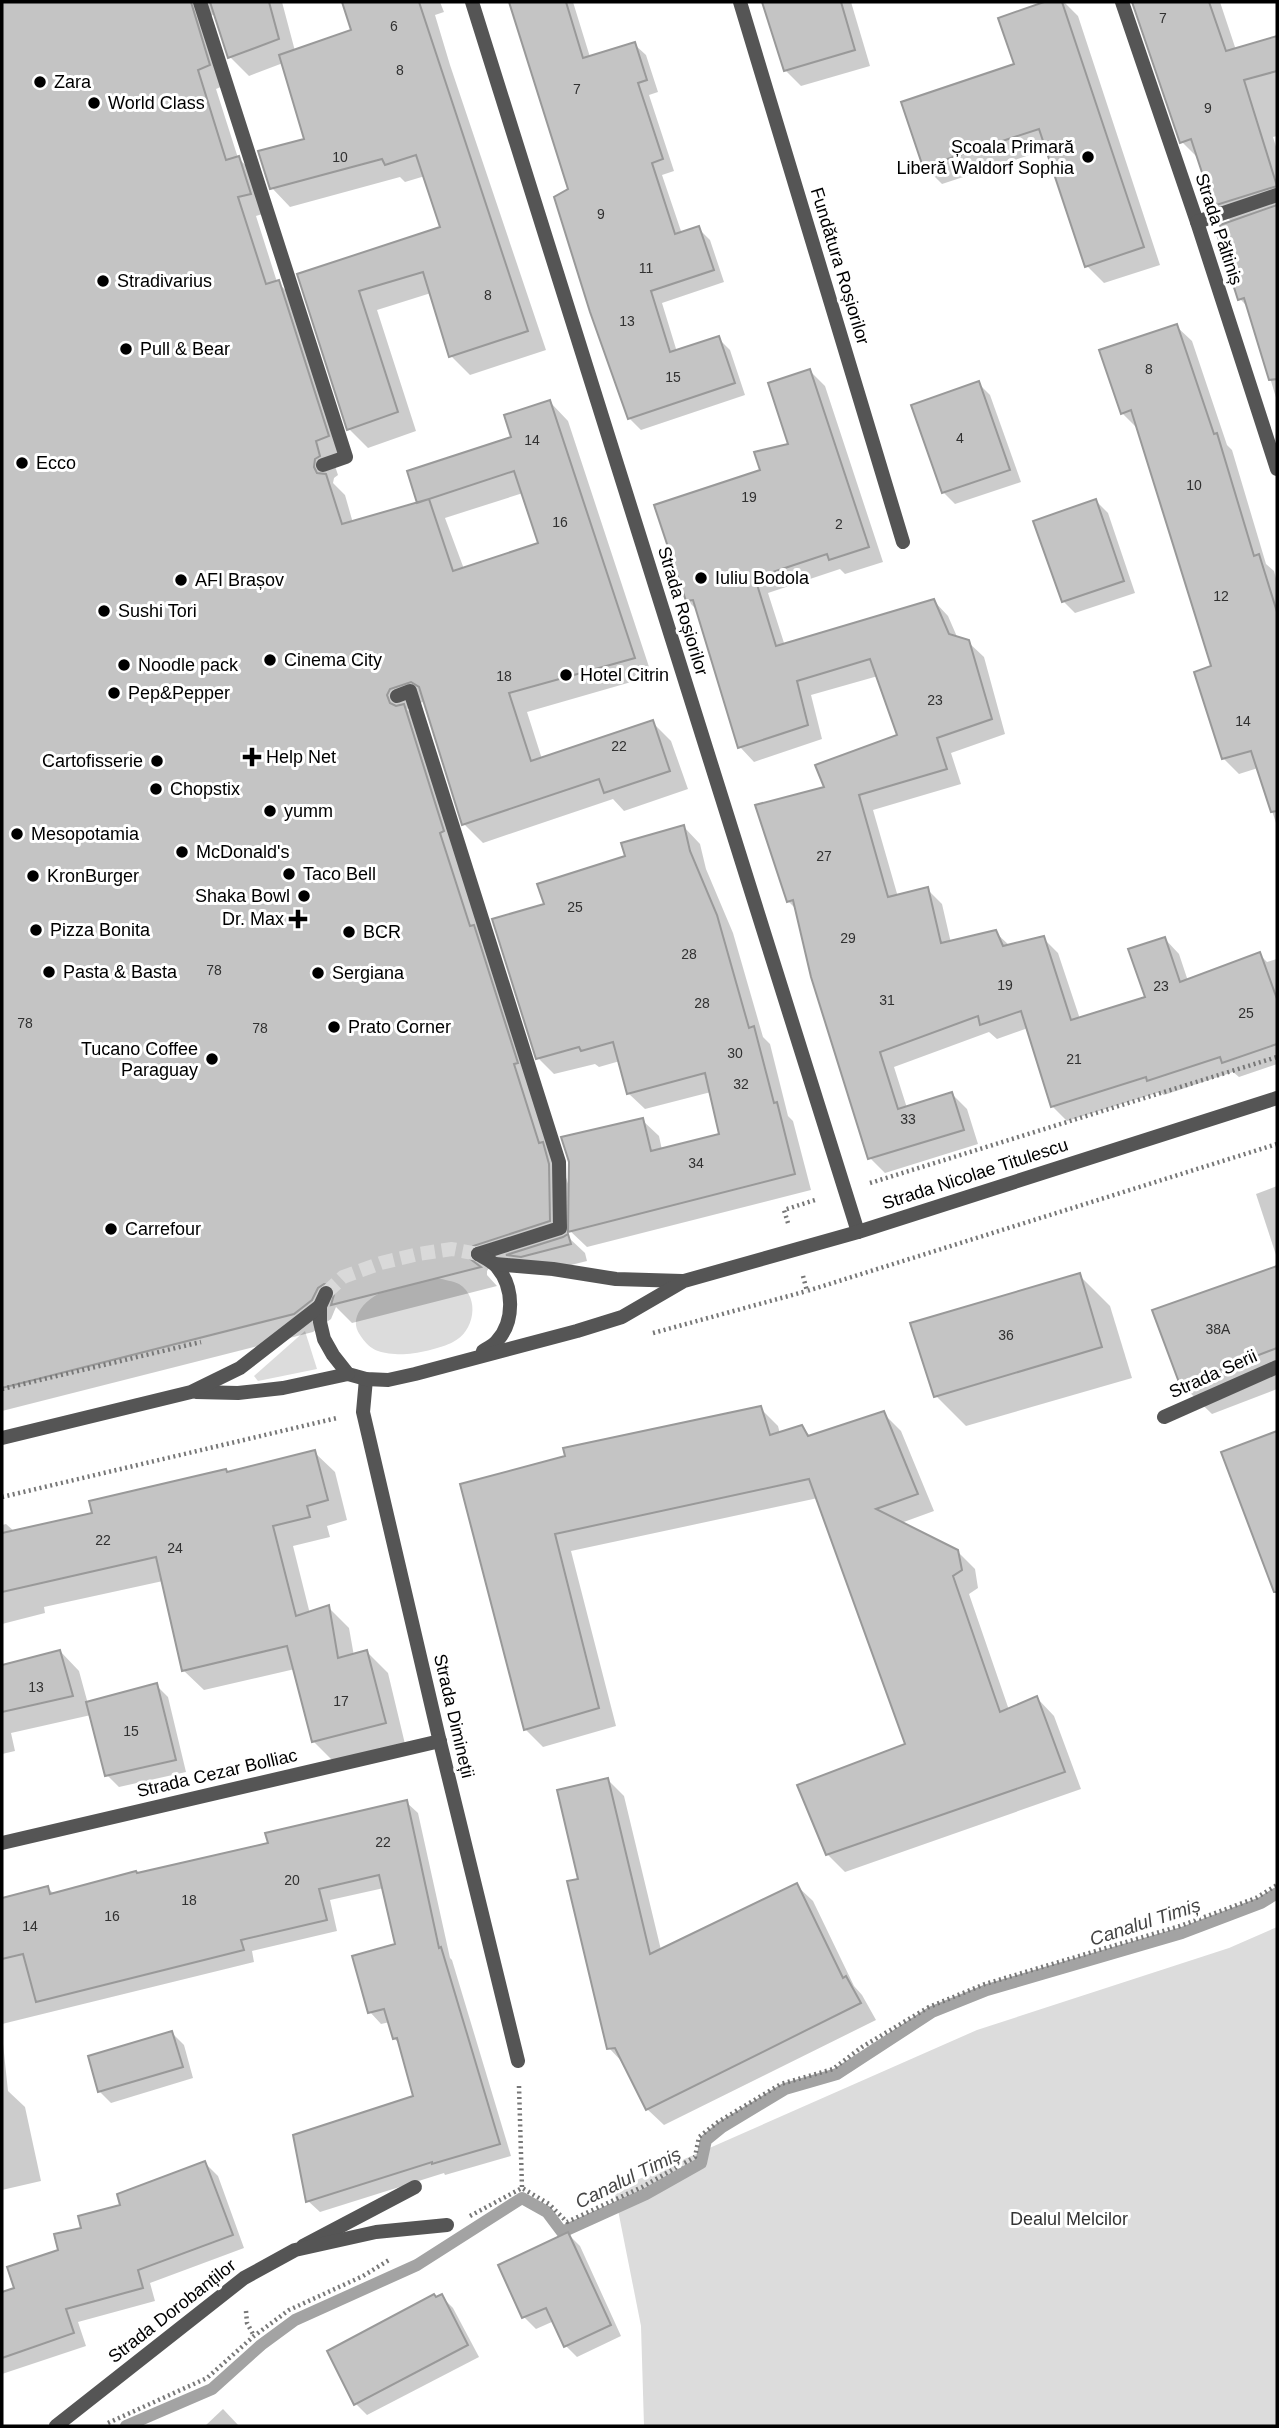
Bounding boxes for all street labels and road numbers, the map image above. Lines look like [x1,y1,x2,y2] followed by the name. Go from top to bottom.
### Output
[1192,171,1246,287] street label: Strada Păltiniș
[807,185,873,347] street label: Fundătura Roșiorilor
[654,544,712,678] street label: Strada Roșiorilor
[880,1134,1070,1214] street label: Strada Nicolae Titulescu
[1166,1346,1260,1402] street label: Strada Serii
[430,1652,478,1780] street label: Strada Dimineții
[135,1745,299,1801] street label: Strada Cezar Bolliac
[104,2255,240,2367] street label: Strada Dorobanților

